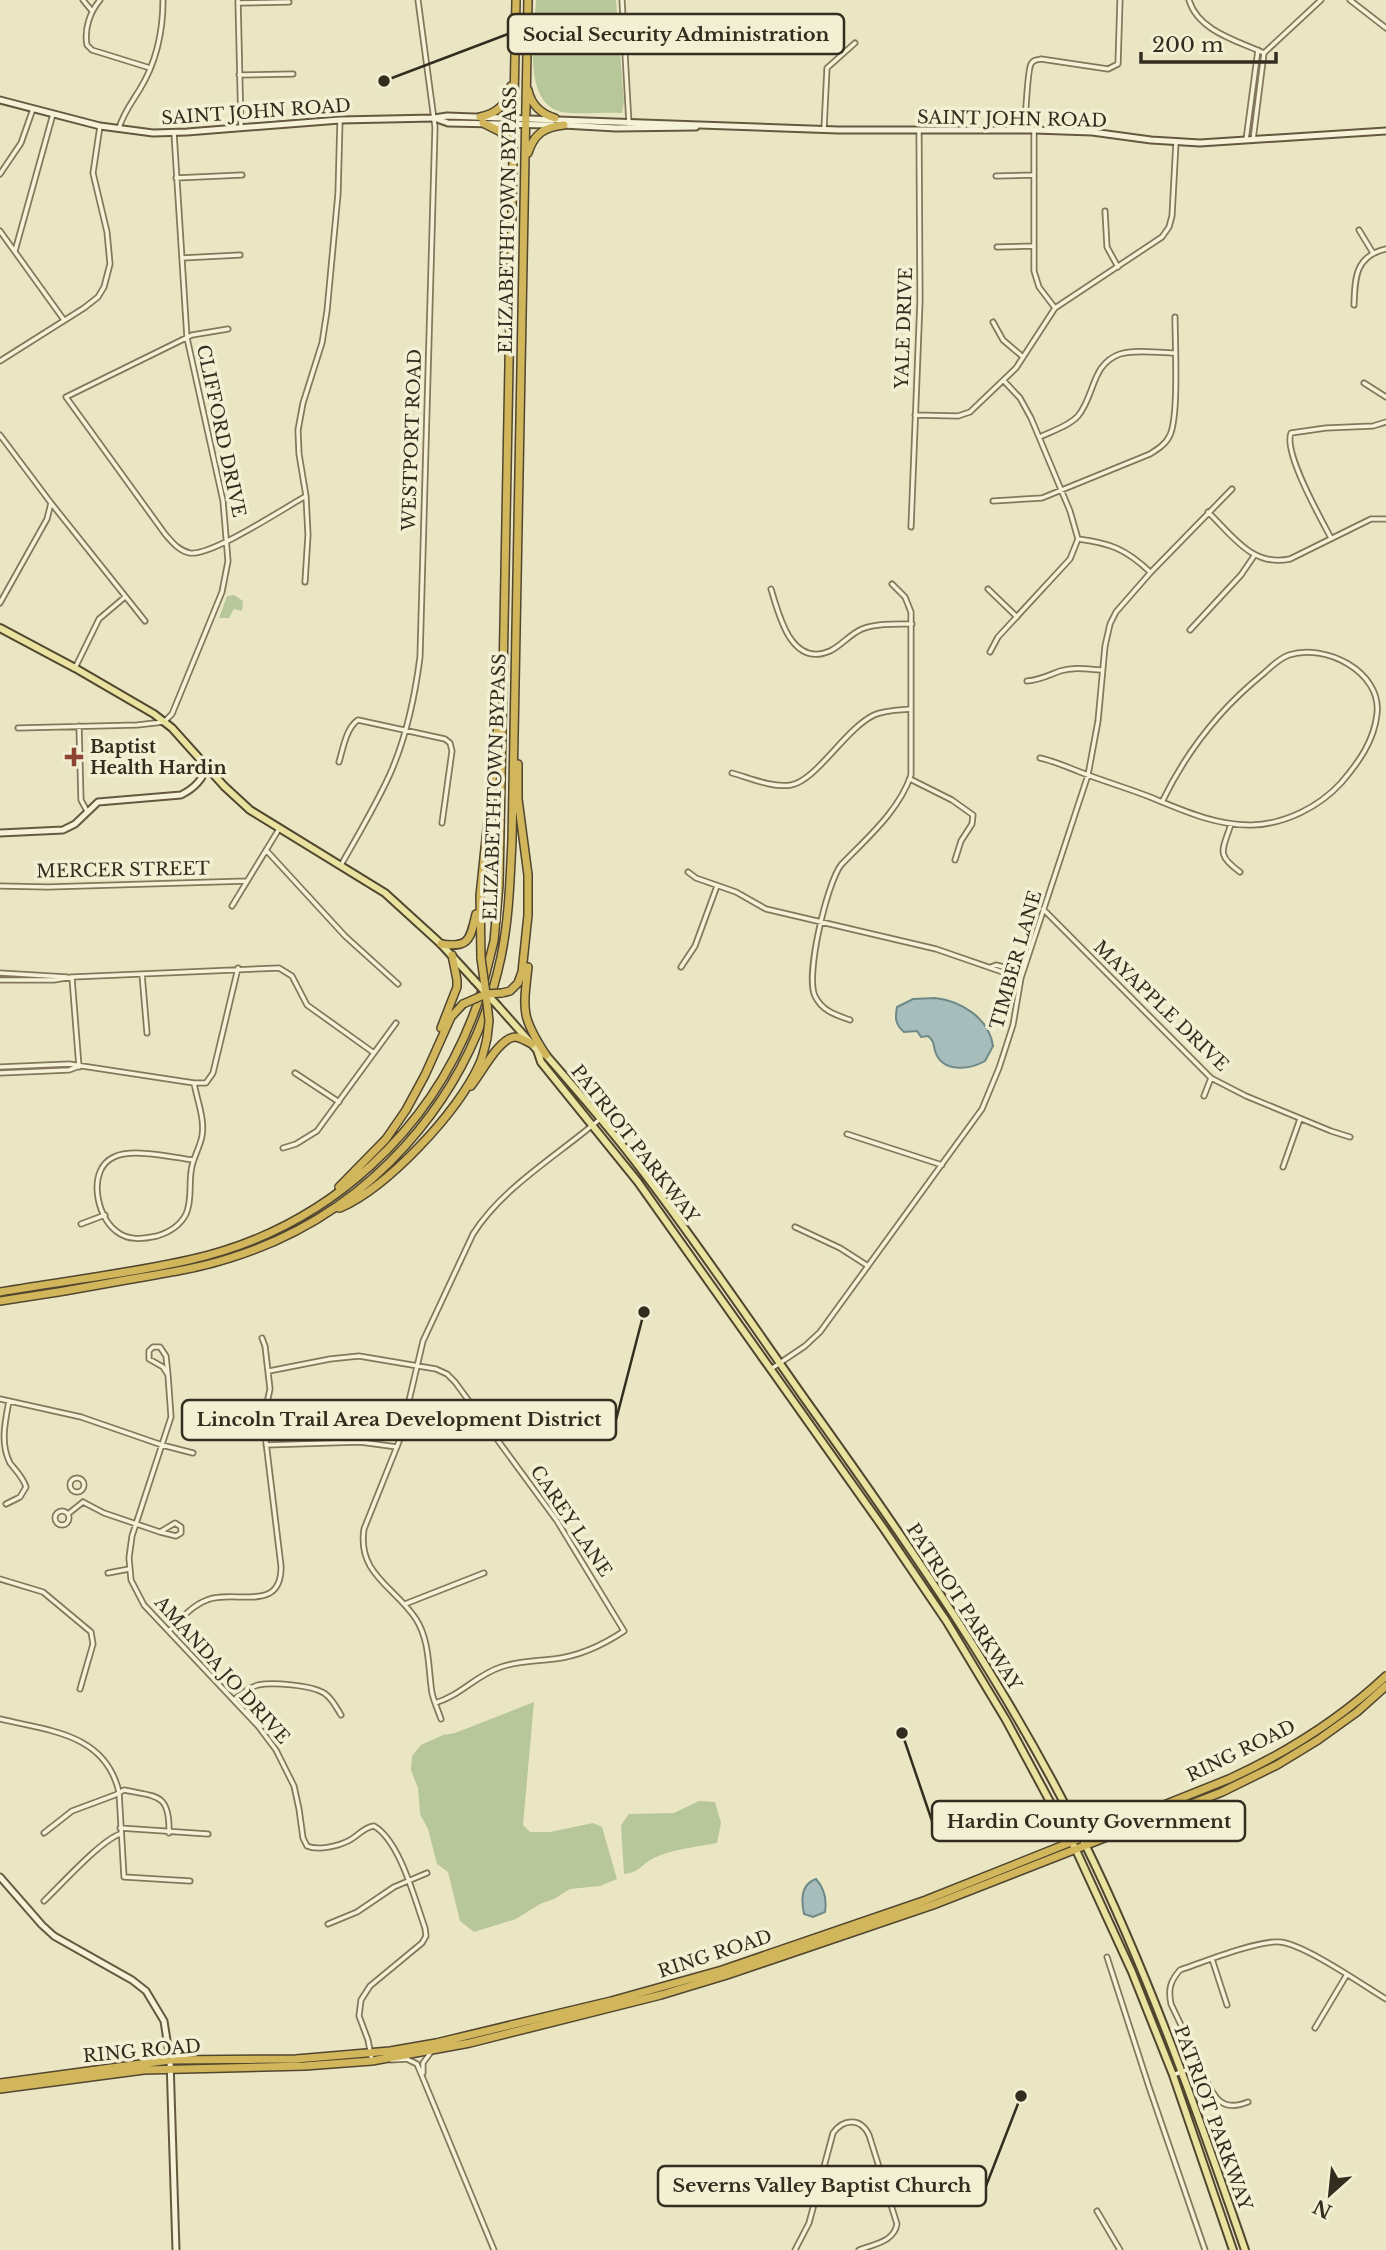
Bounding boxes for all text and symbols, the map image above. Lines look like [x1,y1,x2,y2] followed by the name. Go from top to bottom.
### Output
[508,14,844,54] callout: Social Security Administration
[1141,21,1276,65] scale bar
[523,23,829,46] text: Social Security Administration
[1152,32,1224,58] text: 200 m
[495,86,521,354] street label: ELIZABETHTOWN BYPASS
[161,94,351,130] street label: SAINT JOHN ROAD
[917,106,1107,132] street label: SAINT JOHN ROAD
[891,267,917,390] street label: YALE DRIVE
[192,343,250,519] street label: CLIFFORD DRIVE
[398,349,426,532] street label: WESTPORT ROAD
[479,653,511,921] street label: ELIZABETHTOWN BYPASS
[90,736,227,779] place label: Baptist Health Hardin
[64,747,84,767] marker: Baptist Health Hardin
[36,857,211,883] street label: MERCER STREET
[986,888,1046,1032] street label: TIMBER LANE
[1089,936,1233,1076] street label: MAYAPPLE DRIVE
[566,1060,704,1228] street label: PATRIOT PARKWAY
[182,1400,616,1440] callout: Lincoln Trail Area Development District
[197,1408,602,1431] text: Lincoln Trail Area Development District
[526,1461,616,1581] street label: CAREY LANE
[902,1519,1027,1695] street label: PATRIOT PARKWAY
[149,1591,294,1748] street label: AMANDA JO DRIVE
[1183,1715,1299,1787] street label: RING ROAD
[932,1801,1245,1841] callout: Hardin County Government
[947,1810,1232,1833] text: Hardin County Government
[655,1925,775,1983] street label: RING ROAD
[1169,2023,1257,2214] street label: PATRIOT PARKWAY
[82,2035,202,2067] street label: RING ROAD
[1295,2159,1365,2229] north arrow
[658,2166,986,2206] callout: Severns Valley Baptist Church
[673,2174,972,2197] text: Severns Valley Baptist Church
[1309,2194,1336,2223] text: N

